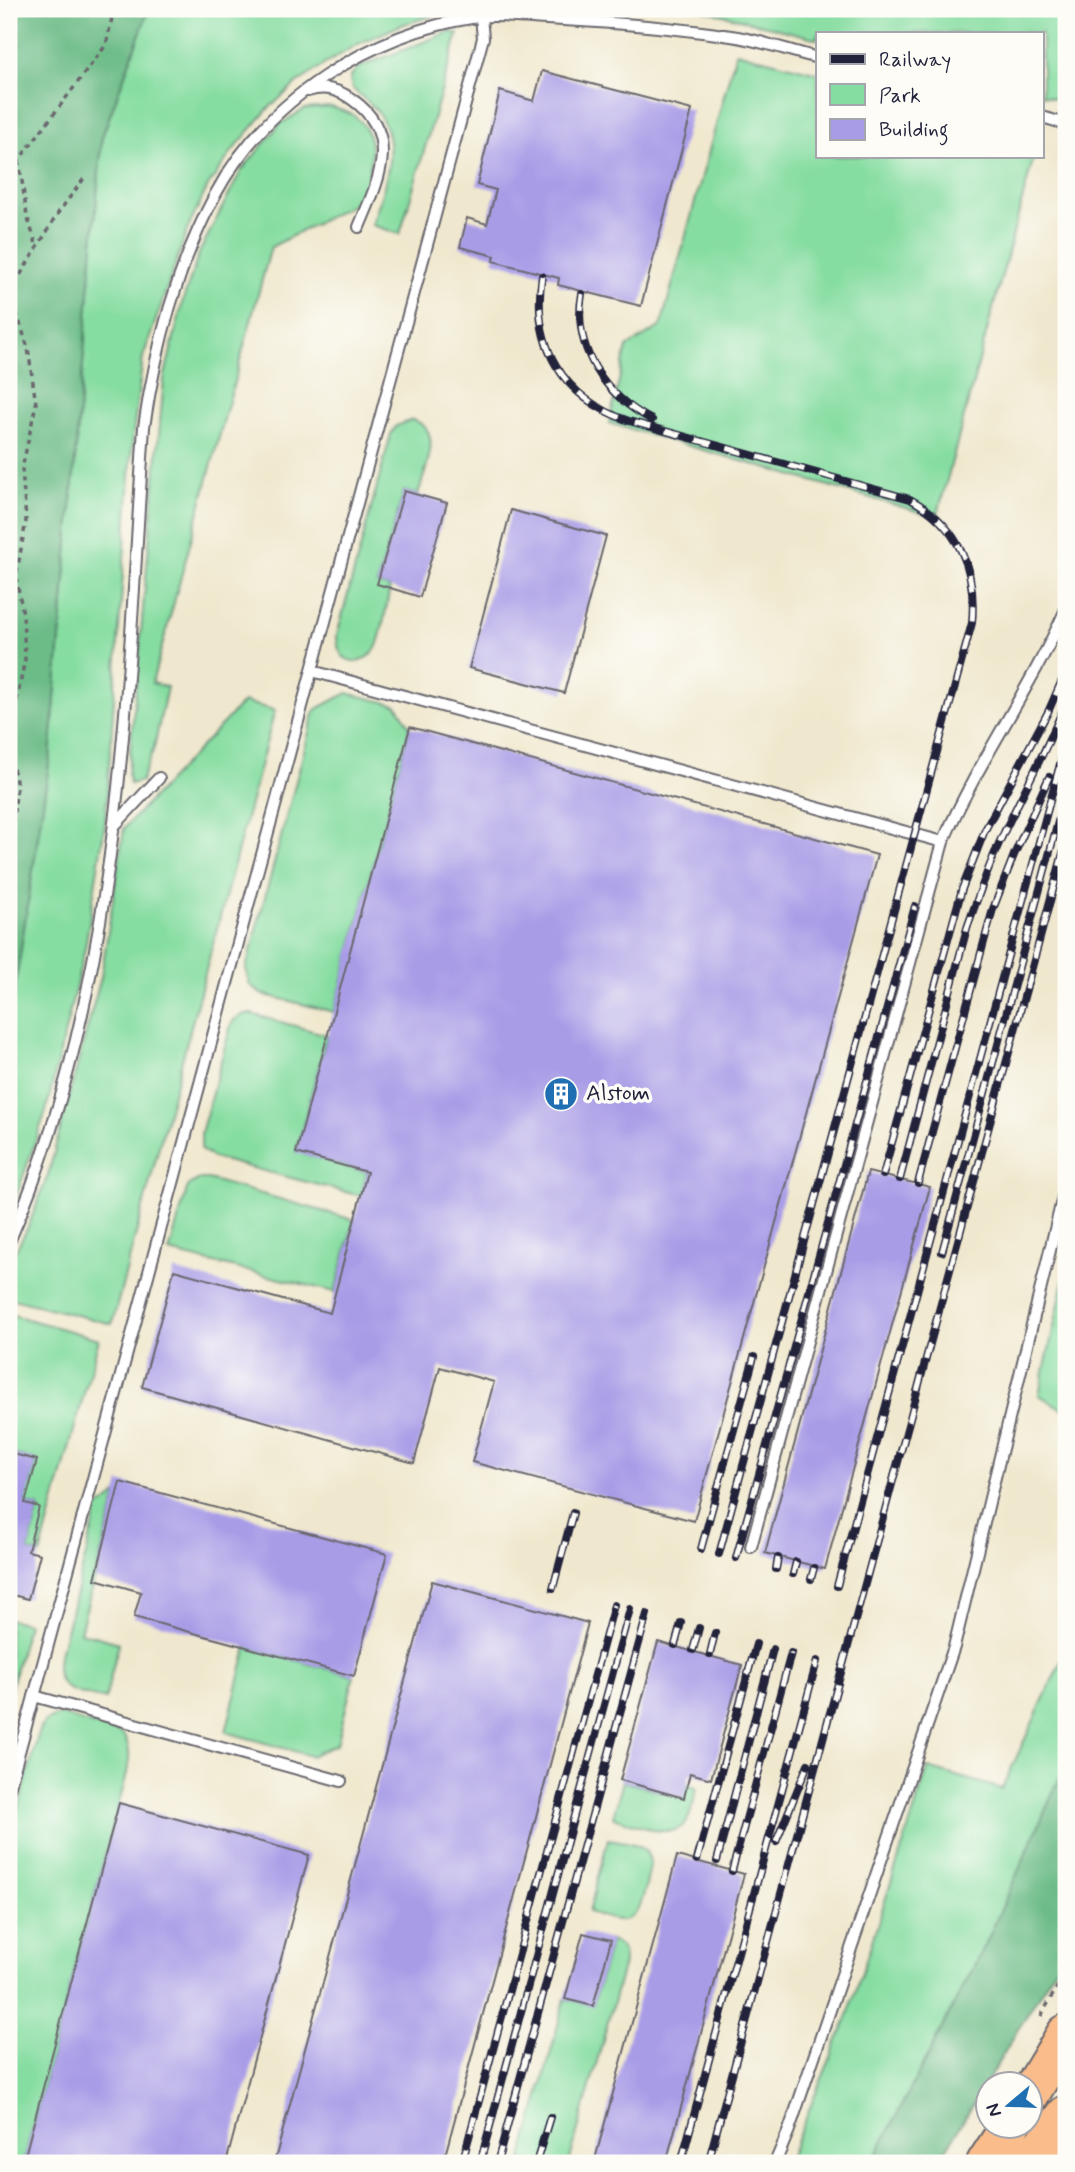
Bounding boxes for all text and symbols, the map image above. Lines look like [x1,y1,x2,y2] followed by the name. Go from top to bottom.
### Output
[816,32,1044,158] legend
[879,46,951,74] text: Railway
[879,82,921,110] text: Park
[879,116,949,146] text: Building
[542,1075,580,1113] building icon: Alstom
[586,1079,650,1109] place label: Alstom
[974,2070,1044,2140] north arrow
[980,2100,1008,2120] text: N

